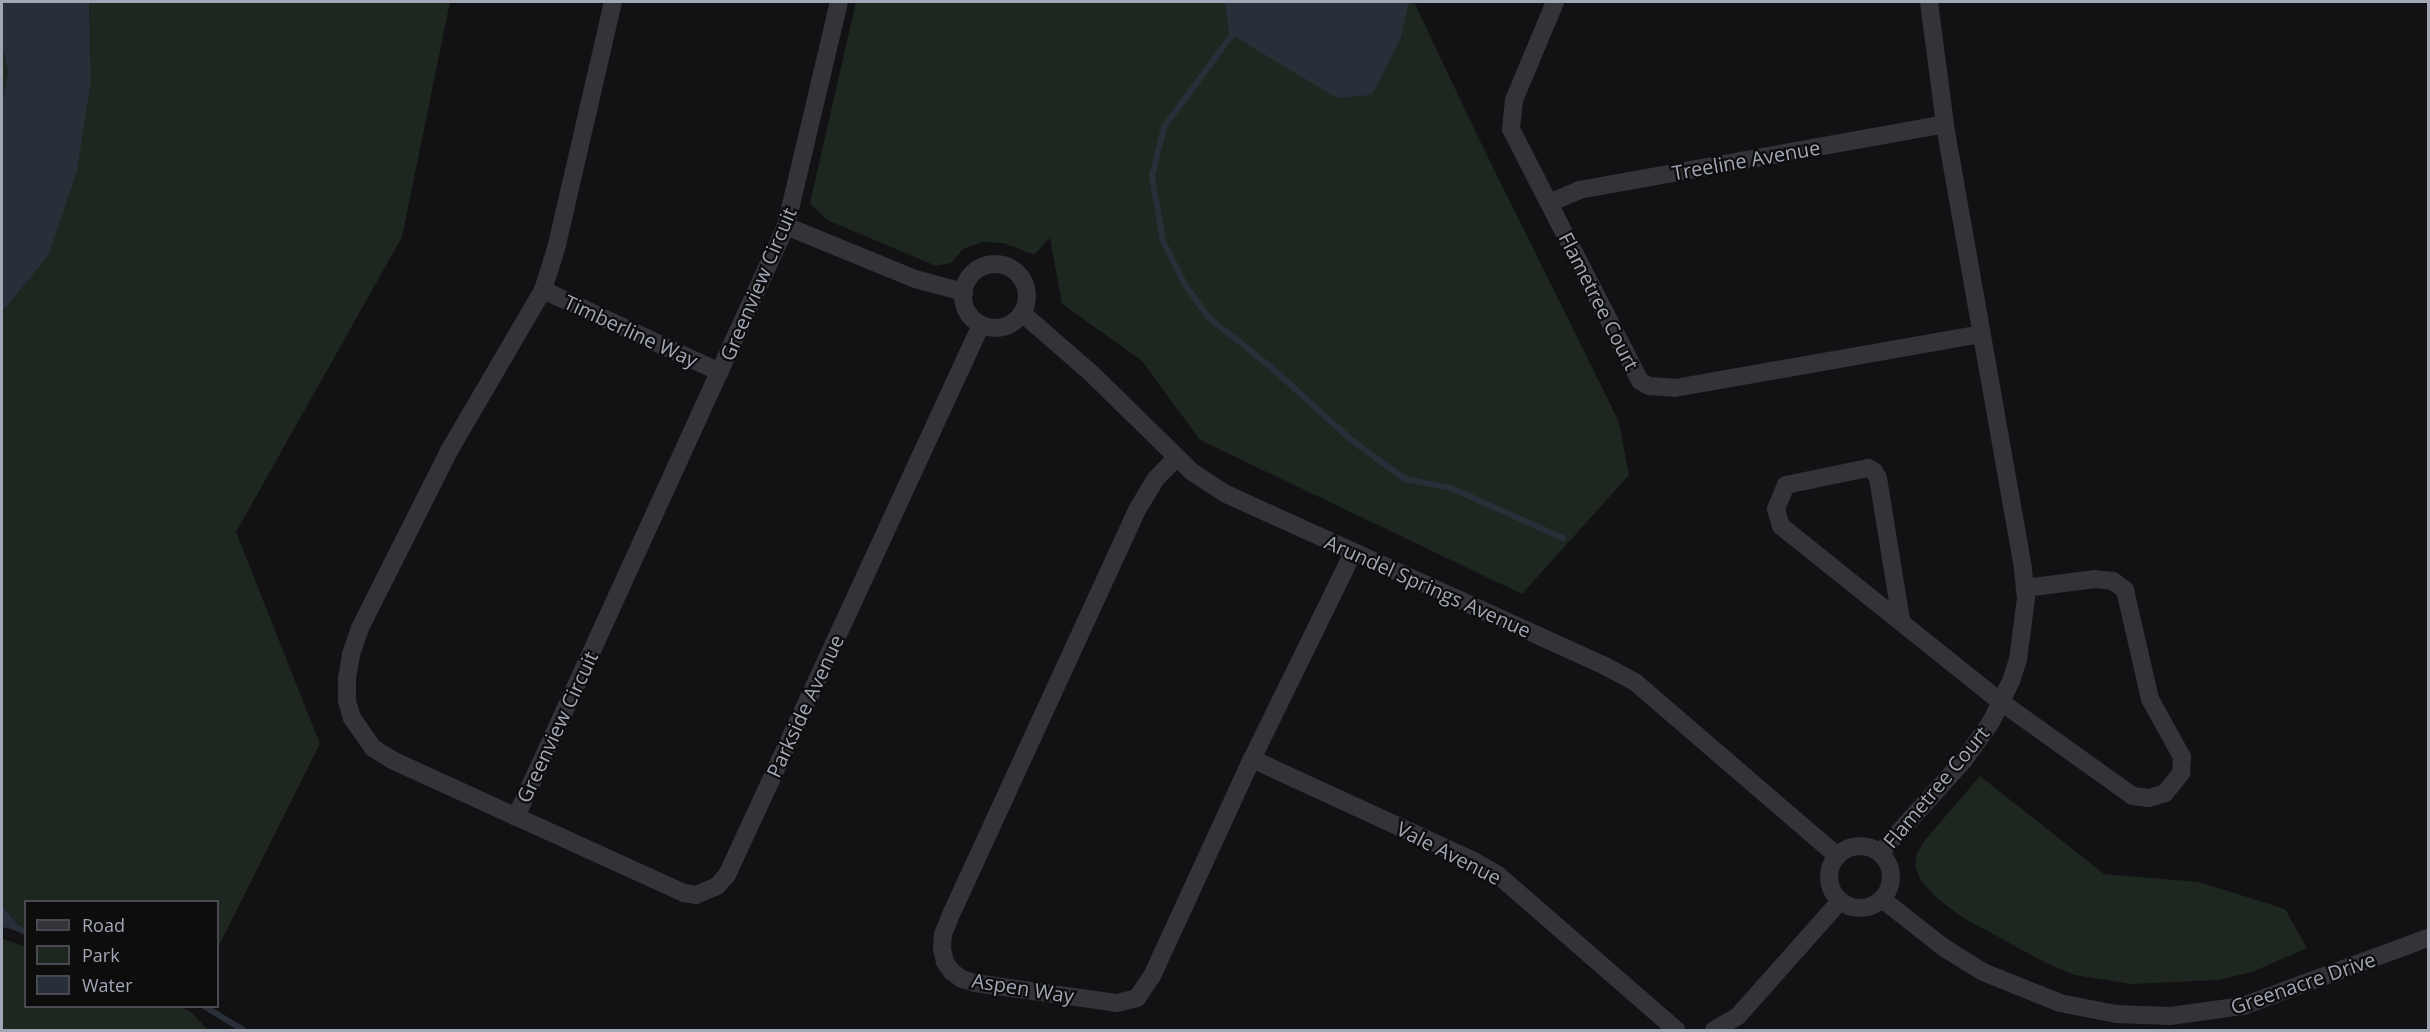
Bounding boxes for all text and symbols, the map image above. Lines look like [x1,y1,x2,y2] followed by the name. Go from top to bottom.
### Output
[1670,135,1822,185] street label: Treeline Avenue
[715,204,801,364] street label: Greenview Circuit
[1554,228,1644,374] street label: Flametree Court
[560,290,702,372] street label: Timberline Way
[1321,530,1535,642] street label: Arundel Springs Avenue
[761,631,849,781] street label: Parkside Avenue
[511,647,603,807] street label: Greenview Circuit
[1878,721,1994,853] street label: Flametree Court
[1393,816,1505,890] street label: Vale Avenue
[24,900,219,1008] legend
[82,913,125,937] text: Road
[82,943,120,967] text: Park
[2227,947,2379,1019] street label: Greenacre Drive
[970,968,1076,1008] street label: Aspen Way
[82,973,133,997] text: Water

